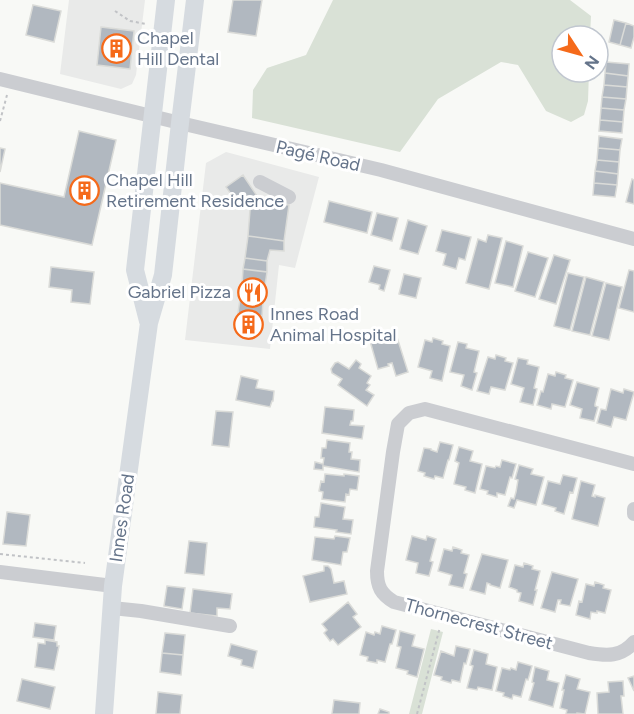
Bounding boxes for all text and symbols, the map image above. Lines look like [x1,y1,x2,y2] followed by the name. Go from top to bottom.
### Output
[550,24,610,84] north arrow
[137,27,219,70] place label: Chapel Hill Dental
[100,32,132,64] building icon: Chapel Hill Dental
[580,52,603,73] text: N
[274,136,362,176] street label: Pagé Road
[106,169,284,212] place label: Chapel Hill Retirement Residence
[69,174,101,206] building icon: Chapel Hill Retirement Residence
[236,276,268,308] restaurant icon: Gabriel Pizza
[128,281,231,303] place label: Gabriel Pizza
[270,303,396,346] place label: Innes Road Animal Hospital
[233,308,265,340] building icon: Innes Road Animal Hospital
[105,472,139,564] street label: Innes Road
[403,594,555,654] street label: Thornecrest Street

